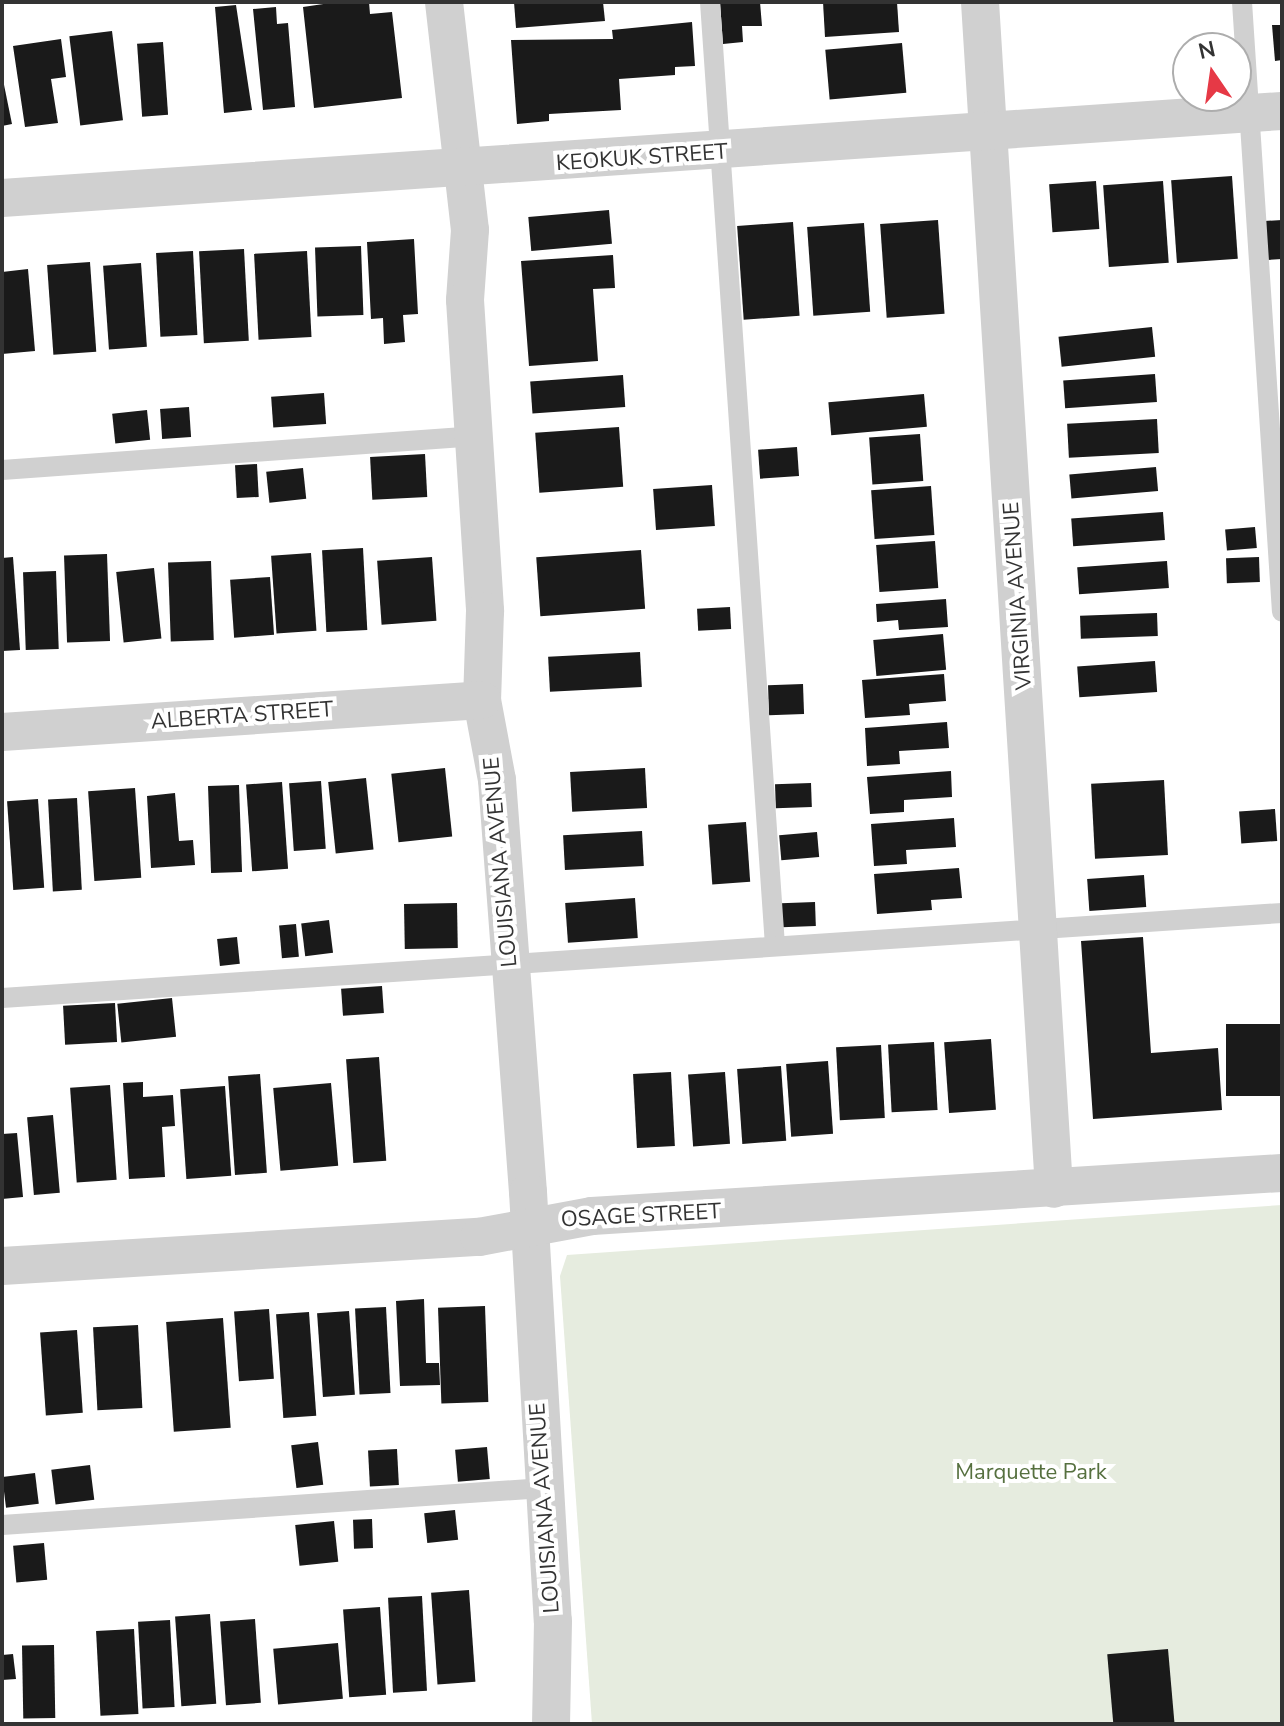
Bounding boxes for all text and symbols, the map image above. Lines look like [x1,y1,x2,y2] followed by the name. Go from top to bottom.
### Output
[1172,32,1252,112] north arrow
[1196,34,1218,67] text: N
[555,139,729,177] street label: KEOKUK STREET
[998,501,1038,691] street label: VIRGINIA AVENUE
[150,696,334,736] street label: ALBERTA STREET
[479,756,523,968] street label: LOUISIANA AVENUE
[560,1199,722,1233] street label: OSAGE STREET
[524,1402,566,1614] street label: LOUISIANA AVENUE
[955,1460,1107,1486] park label: Marquette Park

